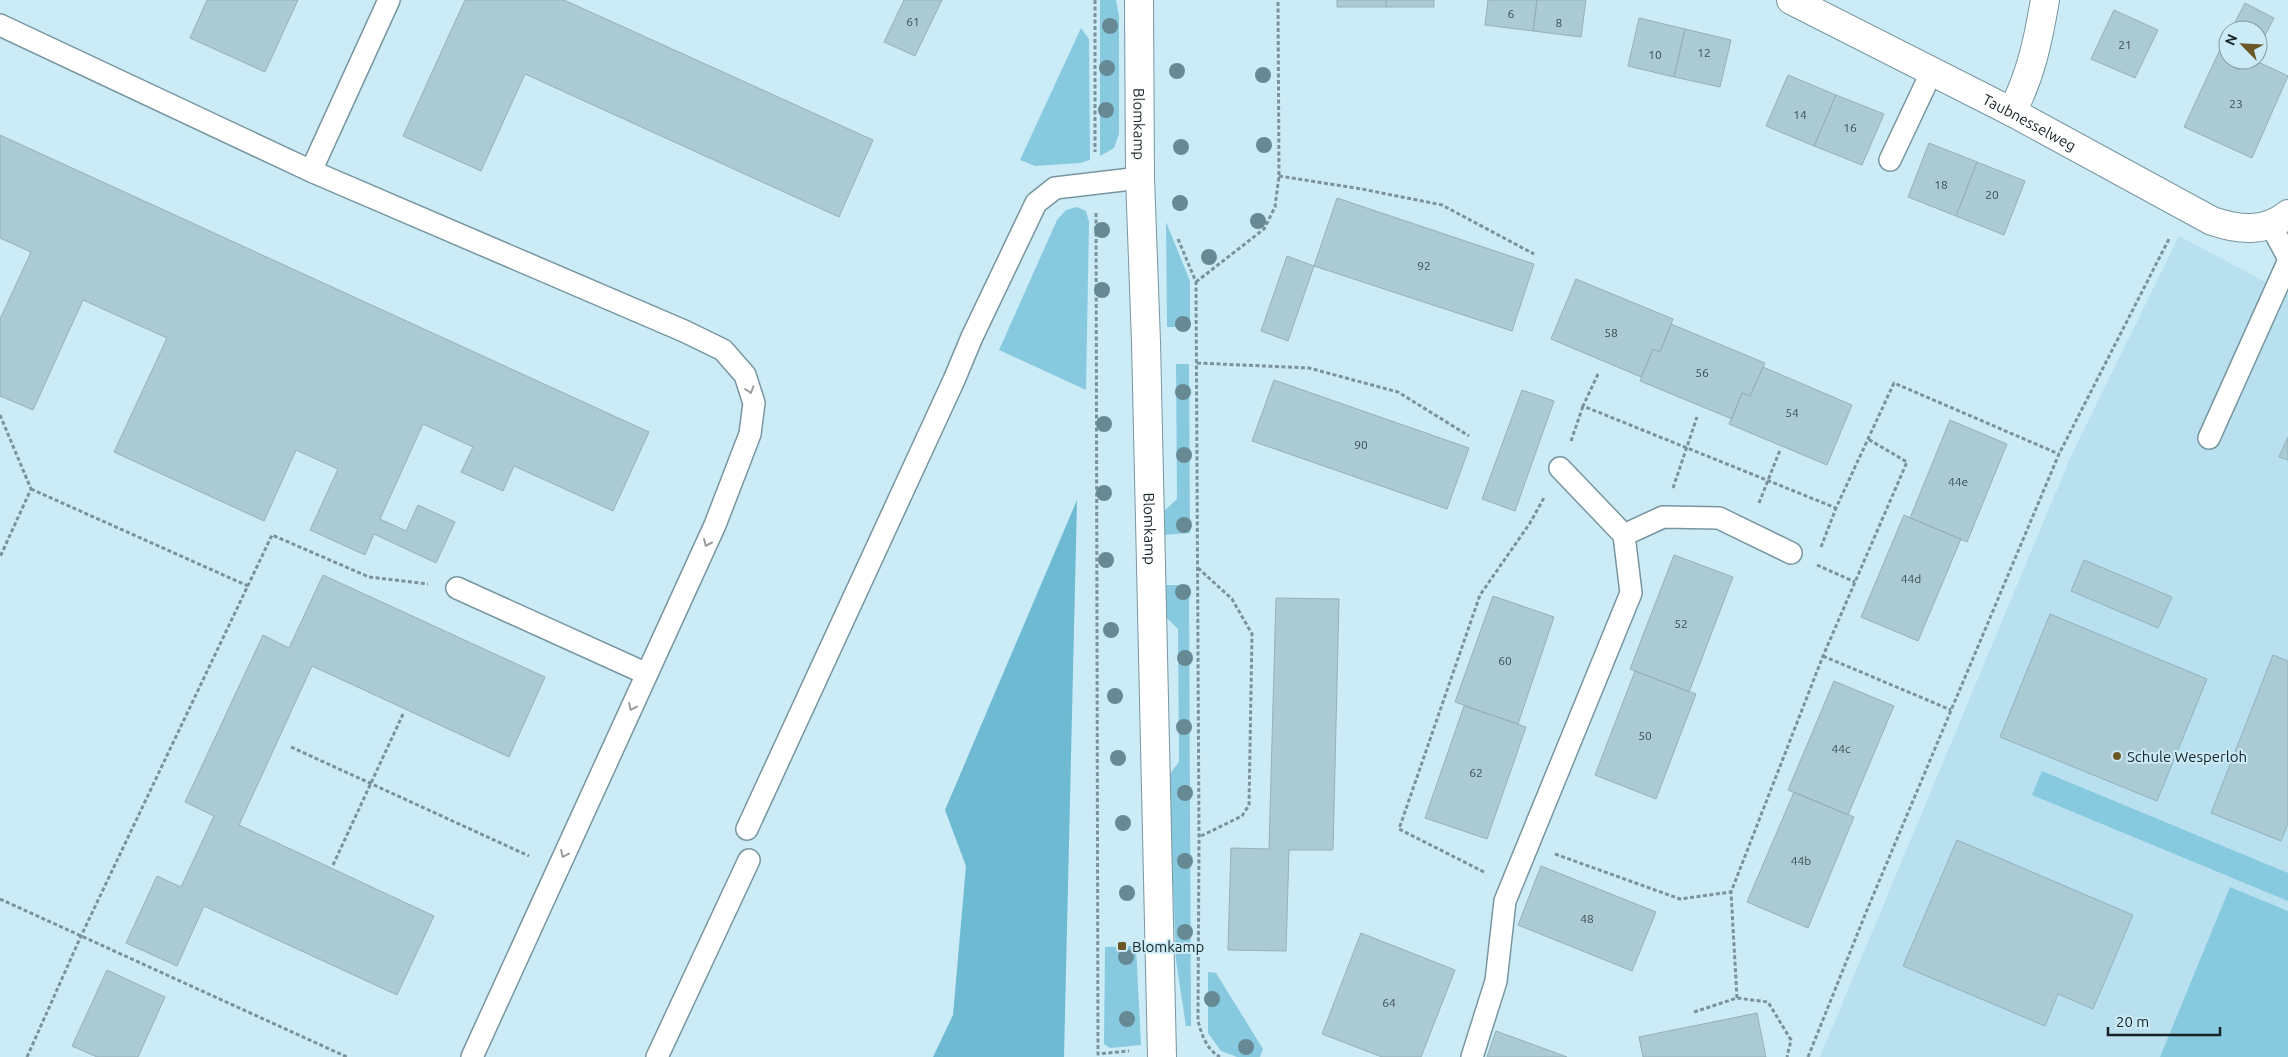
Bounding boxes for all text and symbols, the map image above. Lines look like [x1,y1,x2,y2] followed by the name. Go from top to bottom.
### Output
[1508,7,1515,20] house number: 6
[906,15,920,28] house number: 61
[1556,16,1563,29] house number: 8
[2218,20,2268,70] north arrow
[2222,32,2241,48] text: N
[2118,38,2132,51] house number: 21
[1697,46,1711,59] house number: 12
[1648,48,1662,61] house number: 10
[1131,88,1148,160] street label: Blomkamp
[1980,90,2079,154] street label: Taubnesselweg
[2229,97,2243,110] house number: 23
[1793,108,1807,121] house number: 14
[1843,121,1857,134] house number: 16
[1934,178,1948,191] house number: 18
[1985,188,1999,201] house number: 20
[1417,259,1431,272] house number: 92
[1604,326,1618,339] house number: 58
[1695,366,1709,379] house number: 56
[744,385,754,393] one-way arrow
[1785,406,1799,419] house number: 54
[1354,438,1368,451] house number: 90
[1948,475,1968,488] house number: 44e
[1141,493,1159,565] street label: Blomkamp
[702,538,713,547] one-way arrow
[1901,572,1921,585] house number: 44d
[1674,617,1688,630] house number: 52
[1498,654,1512,667] house number: 60
[628,702,639,711] one-way arrow
[1638,729,1652,742] house number: 50
[1831,742,1851,755] house number: 44c
[2127,748,2247,765] place label: Schule Wesperloh
[2111,750,2123,762] marker: Schule Wesperloh
[1469,766,1483,779] house number: 62
[560,849,571,858] one-way arrow
[1791,854,1811,867] house number: 44b
[1580,912,1594,925] house number: 48
[1132,938,1204,955] place label: Blomkamp
[1116,940,1128,952] marker: Blomkamp
[1382,996,1396,1009] house number: 64
[2108,1004,2220,1036] scale bar
[2116,1013,2149,1030] text: 20 m

